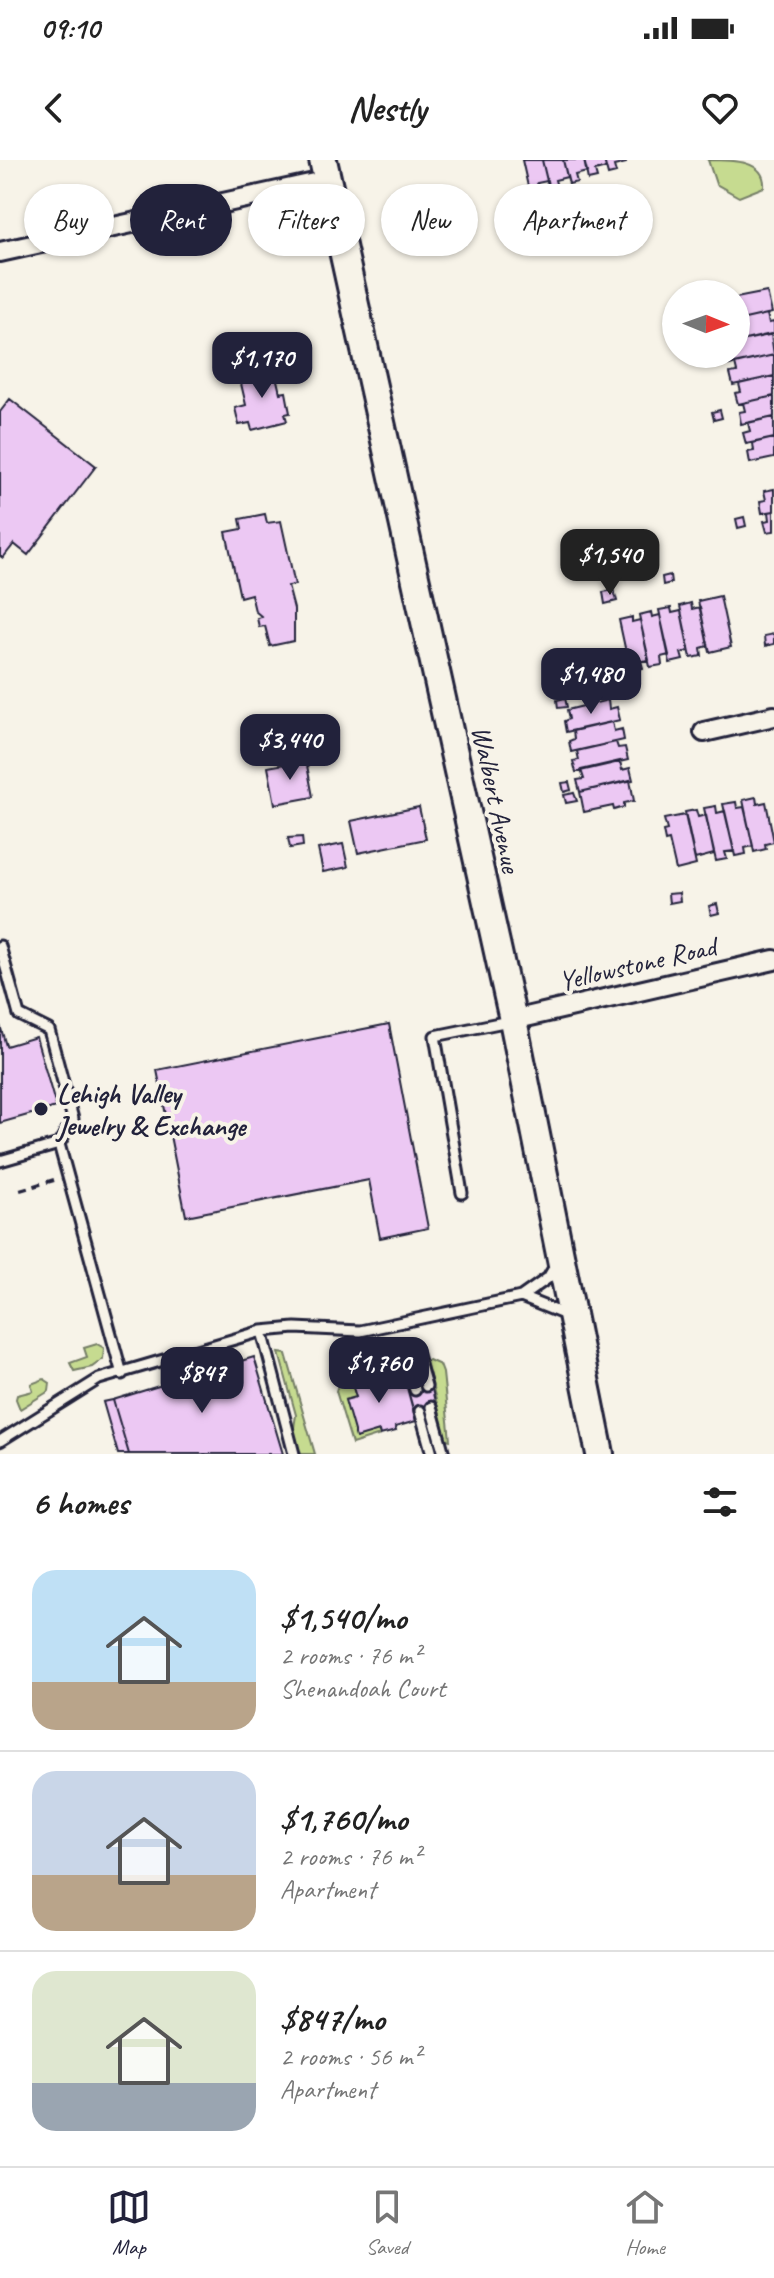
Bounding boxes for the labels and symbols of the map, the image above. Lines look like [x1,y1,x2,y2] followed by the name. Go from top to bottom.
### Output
[662,280,750,368] north arrow
[197,332,327,400] pin: $1,170
[545,529,675,597] pin: $1,540
[526,648,656,716] pin: $1,480
[225,714,355,782] pin: $3,440
[464,723,530,877] street label: Walbert Avenue
[555,928,723,999] street label: Yellowstone Road
[55,1076,248,1143] place label: Lehigh Valley Jewelry & Exchange
[32,1100,50,1118] marker: Lehigh Valley Jewelry & Exchange
[314,1337,444,1405] pin: $1,760
[155,1347,249,1415] pin: $847

